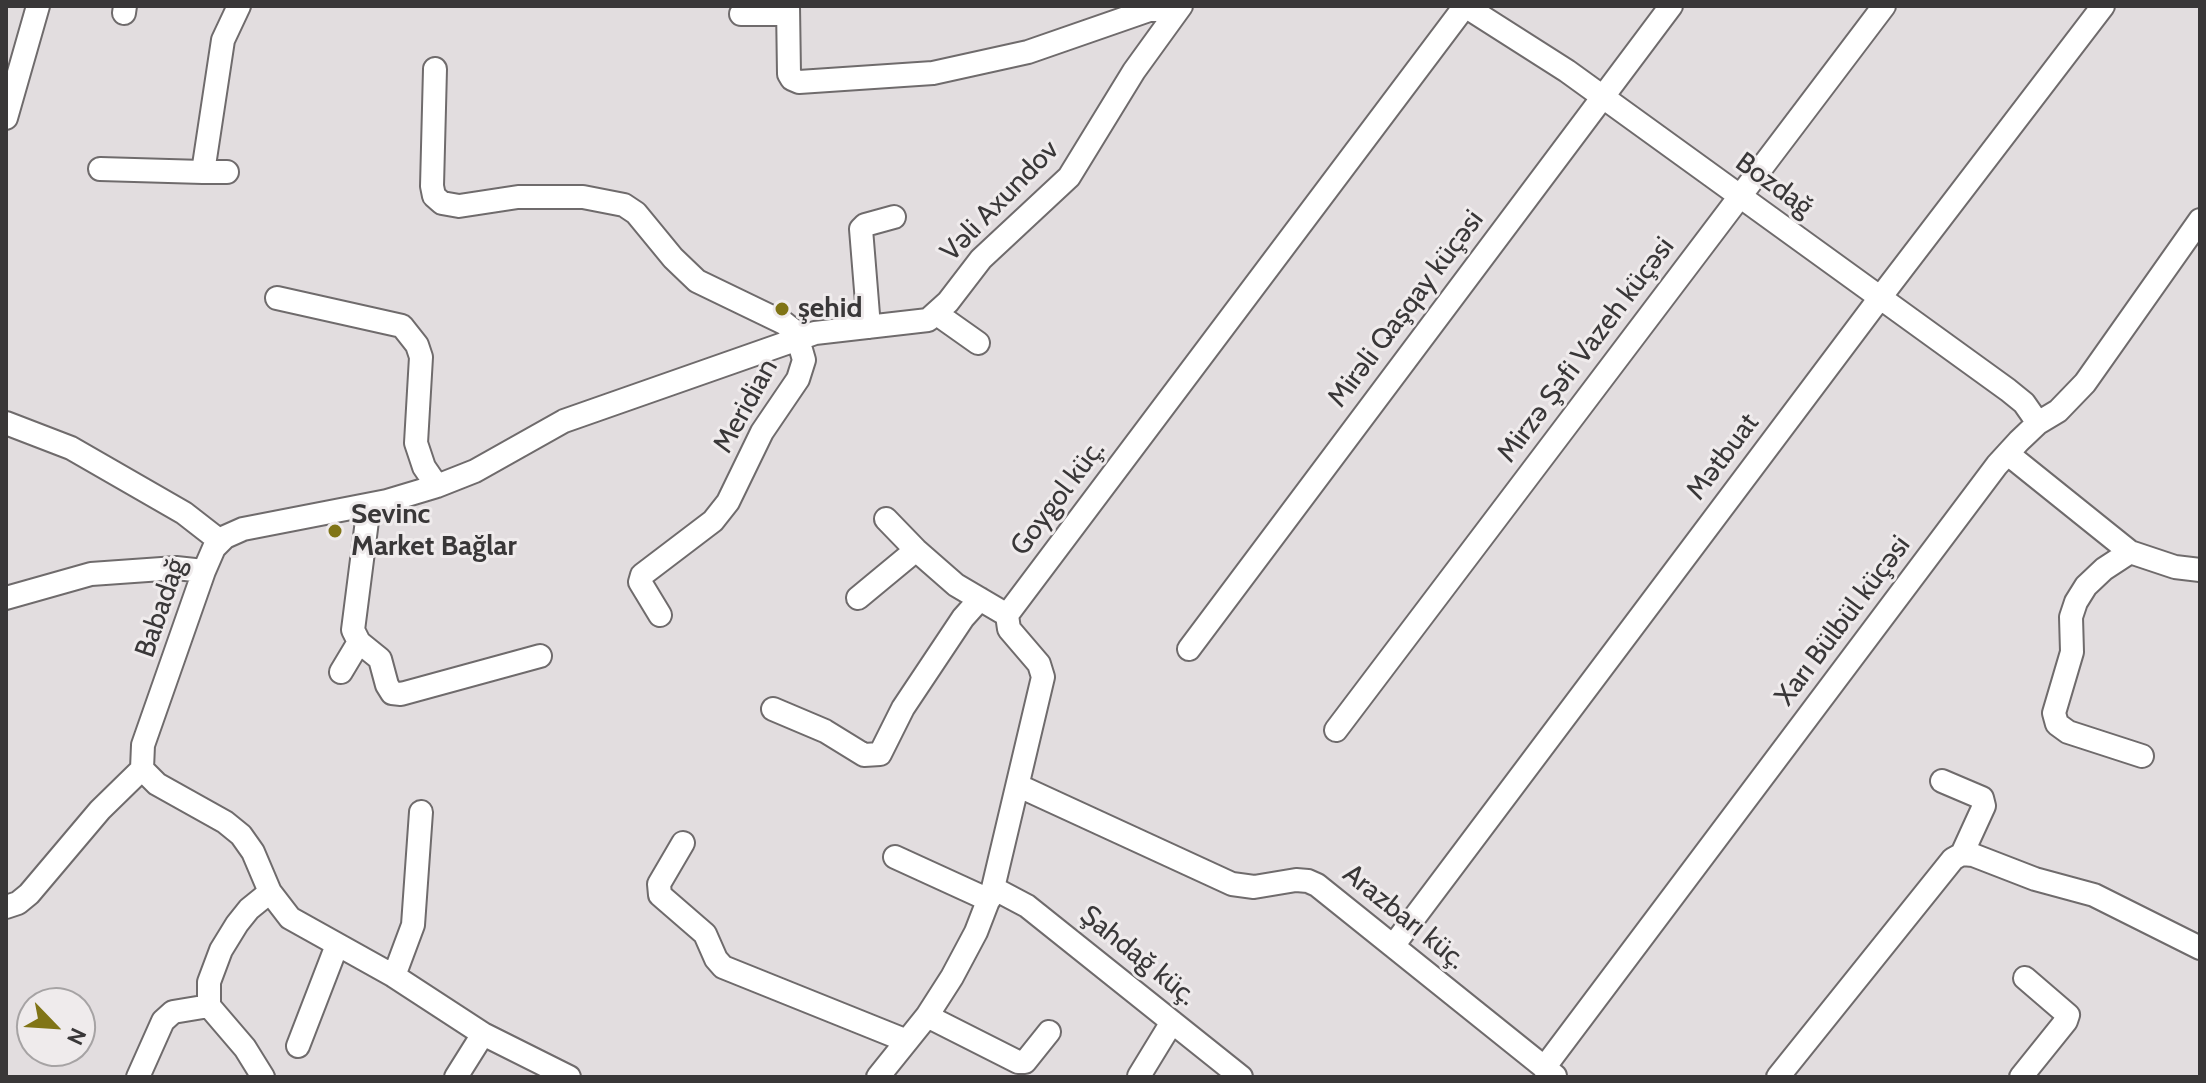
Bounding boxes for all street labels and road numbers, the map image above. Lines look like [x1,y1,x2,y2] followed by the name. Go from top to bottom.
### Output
[934,133,1066,269] street label: Vəli Axundov
[1729,146,1819,224] street label: Bozdağ
[1321,204,1491,414] street label: Mirəli Qaşqay küçəsi
[1490,231,1682,469] street label: Mirzə Şəfi Vazeh küçəsi
[707,353,785,459] street label: Meridian
[1680,407,1766,507] street label: Mətbuat
[1004,434,1112,562] street label: Goygol küç.
[1768,529,1918,713] street label: Xarı Bülbül küçəsi
[129,554,193,662] street label: Babadağ
[1336,857,1472,977] street label: Arazbarı küç.
[1073,899,1203,1013] street label: Şahdağ küç.

